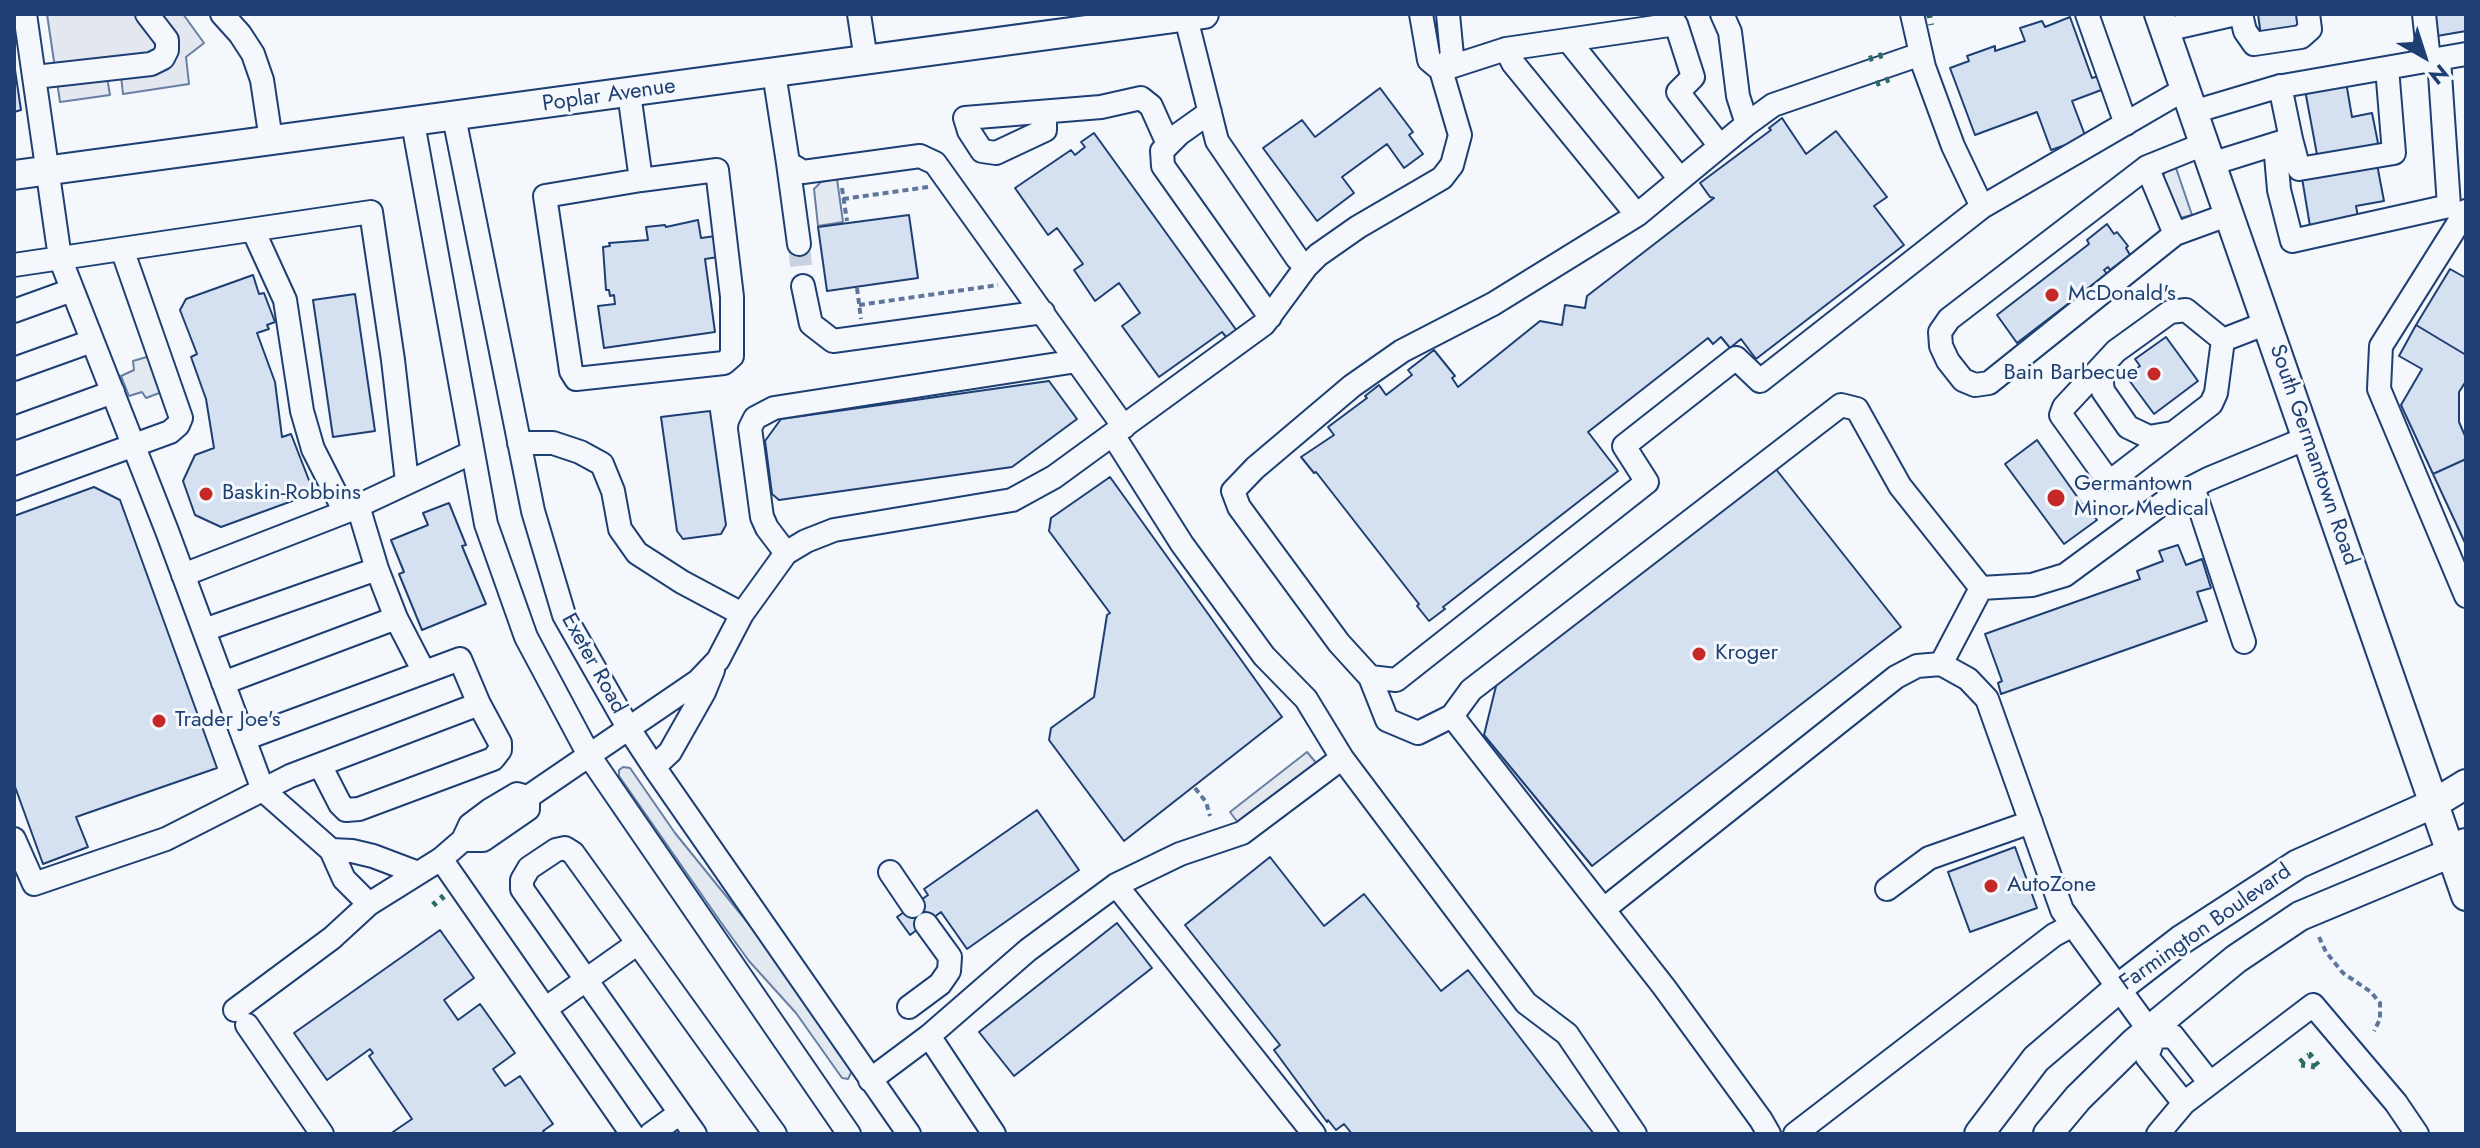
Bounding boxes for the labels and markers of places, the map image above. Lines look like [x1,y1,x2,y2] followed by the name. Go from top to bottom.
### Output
[2068,282,2176,308] place label: McDonald's
[2043,286,2061,304] marker: McDonald's
[2004,361,2138,387] place label: Bain Barbecue
[2145,365,2163,383] marker: Bain Barbecue
[2074,472,2209,524] place label: Germantown Minor Medical
[222,481,361,507] place label: Baskin-Robbins
[197,485,215,503] marker: Baskin-Robbins
[2045,487,2067,509] marker: Germantown Minor Medical
[1715,641,1778,667] place label: Kroger
[1690,645,1708,663] marker: Kroger
[175,708,281,734] place label: Trader Joe's
[150,712,168,730] marker: Trader Joe's
[2007,873,2096,899] place label: AutoZone
[1982,877,2000,895] marker: AutoZone

